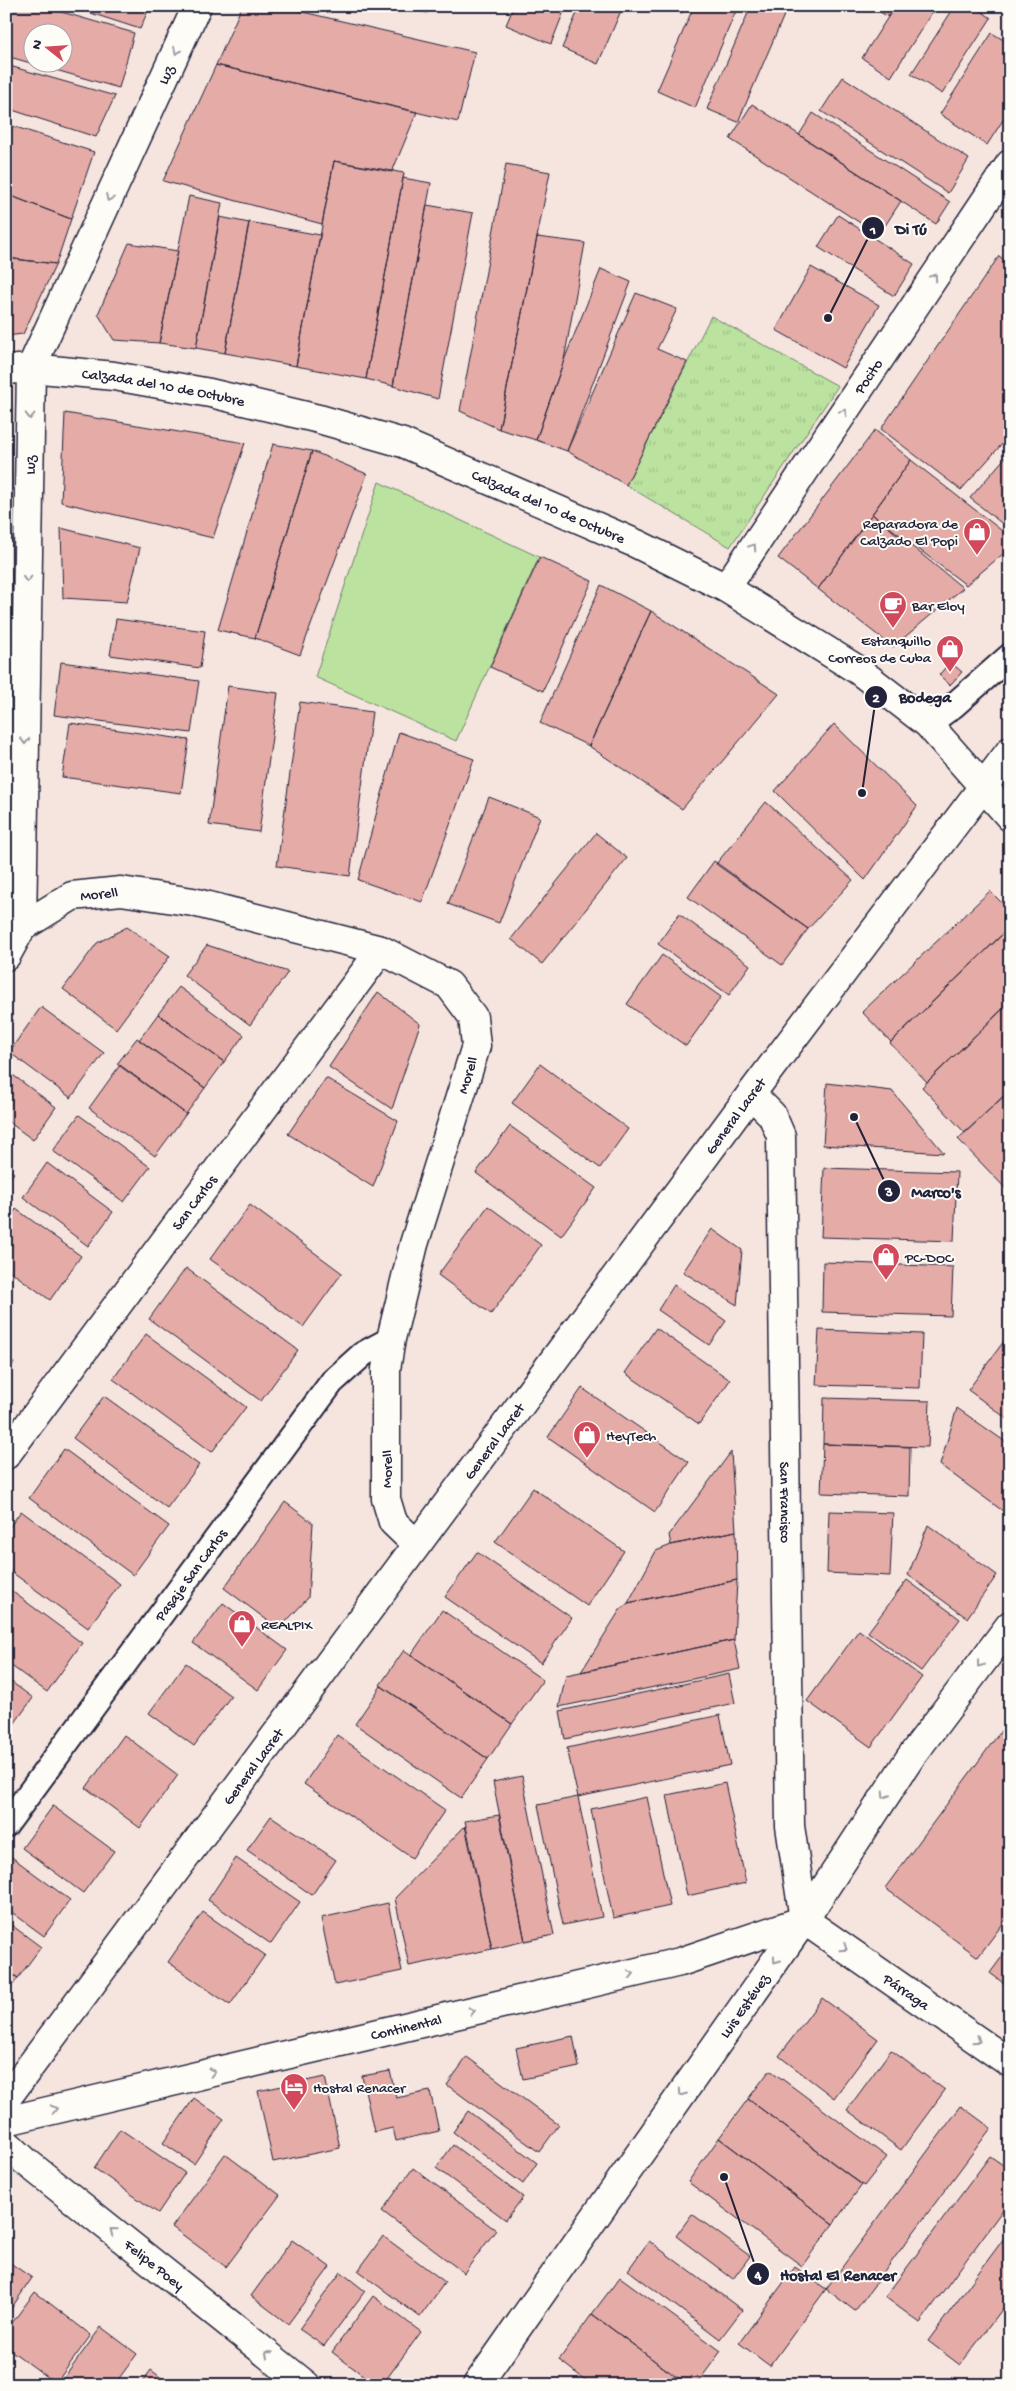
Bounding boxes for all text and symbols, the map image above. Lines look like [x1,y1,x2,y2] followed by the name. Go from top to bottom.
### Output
[22,22,72,72] north arrow
[28,38,47,52] text: N
[173,45,183,54] one-way arrow
[155,63,180,88] street label: Luz
[104,193,115,202] one-way arrow
[861,213,937,244] callout: Di Tú
[869,222,876,240] text: 1
[893,222,927,241] text: Di Tú
[928,274,937,283] one-way arrow
[851,356,888,399] street label: Pocito
[81,366,247,412] street label: Calzada del 10 de Octubre
[837,409,847,418] one-way arrow
[25,413,35,421] one-way arrow
[22,455,41,475] street label: Luz
[468,467,628,549] street label: Calzada del 10 de Octubre
[860,516,958,551] place label: Reparadora de Calzado El Popi
[962,517,992,556] shop icon: Reparadora de Calzado El Popi
[747,544,756,553] one-way arrow
[22,576,32,583] one-way arrow
[878,590,908,629] cafe icon: Bar Eloy
[911,598,965,616] place label: Bar Eloy
[828,633,932,668] place label: Estanquillo Correos de Cuba
[935,634,965,673] shop icon: Estanquillo Correos de Cuba
[864,681,961,712] callout: Bodega
[872,690,880,708] text: 2
[898,690,952,709] text: Bodega
[20,738,30,746] one-way arrow
[79,884,119,906] street label: Morell
[455,1055,483,1096] street label: Morell
[702,1074,772,1159] street label: General Lacret
[169,1172,222,1235] street label: San Carlos
[877,1176,971,1207] callout: Marco's
[884,1184,893,1202] text: 3
[911,1185,962,1204] text: Marco's
[871,1242,901,1281] shop icon: PC-DOC
[904,1250,954,1268] place label: PC-DOC
[461,1399,531,1484] street label: General Lacret
[572,1420,602,1459] shop icon: HeyTech
[606,1428,656,1446] place label: HeyTech
[379,1450,397,1488] street label: Morell
[774,1462,793,1543] street label: San Francisco
[151,1525,232,1626] street label: Pasaje San Carlos
[227,1609,257,1648] shop icon: REALPIX
[261,1617,313,1635] place label: REALPIX
[978,1658,986,1667] one-way arrow
[220,1724,290,1809] street label: General Lacret
[882,1790,891,1799] one-way arrow
[838,1942,848,1951] one-way arrow
[773,1954,782,1964] one-way arrow
[626,1969,635,1980] one-way arrow
[878,1970,933,2016] street label: Párraga
[717,1971,775,2042] street label: Luis Estévez
[468,2006,477,2017] one-way arrow
[369,2012,444,2046] street label: Continental
[972,2034,981,2043] one-way arrow
[207,2067,216,2078] one-way arrow
[279,2072,309,2111] hotel icon: Hostal Renacer
[313,2080,407,2098] place label: Hostal Renacer
[679,2087,688,2097] one-way arrow
[49,2104,58,2115] one-way arrow
[110,2228,119,2237] one-way arrow
[119,2236,188,2296] street label: Felipe Poey
[745,2258,906,2289] callout: Hostal El Renacer
[753,2267,762,2285] text: 4
[780,2268,898,2287] text: Hostal El Renacer
[265,2352,274,2360] one-way arrow

